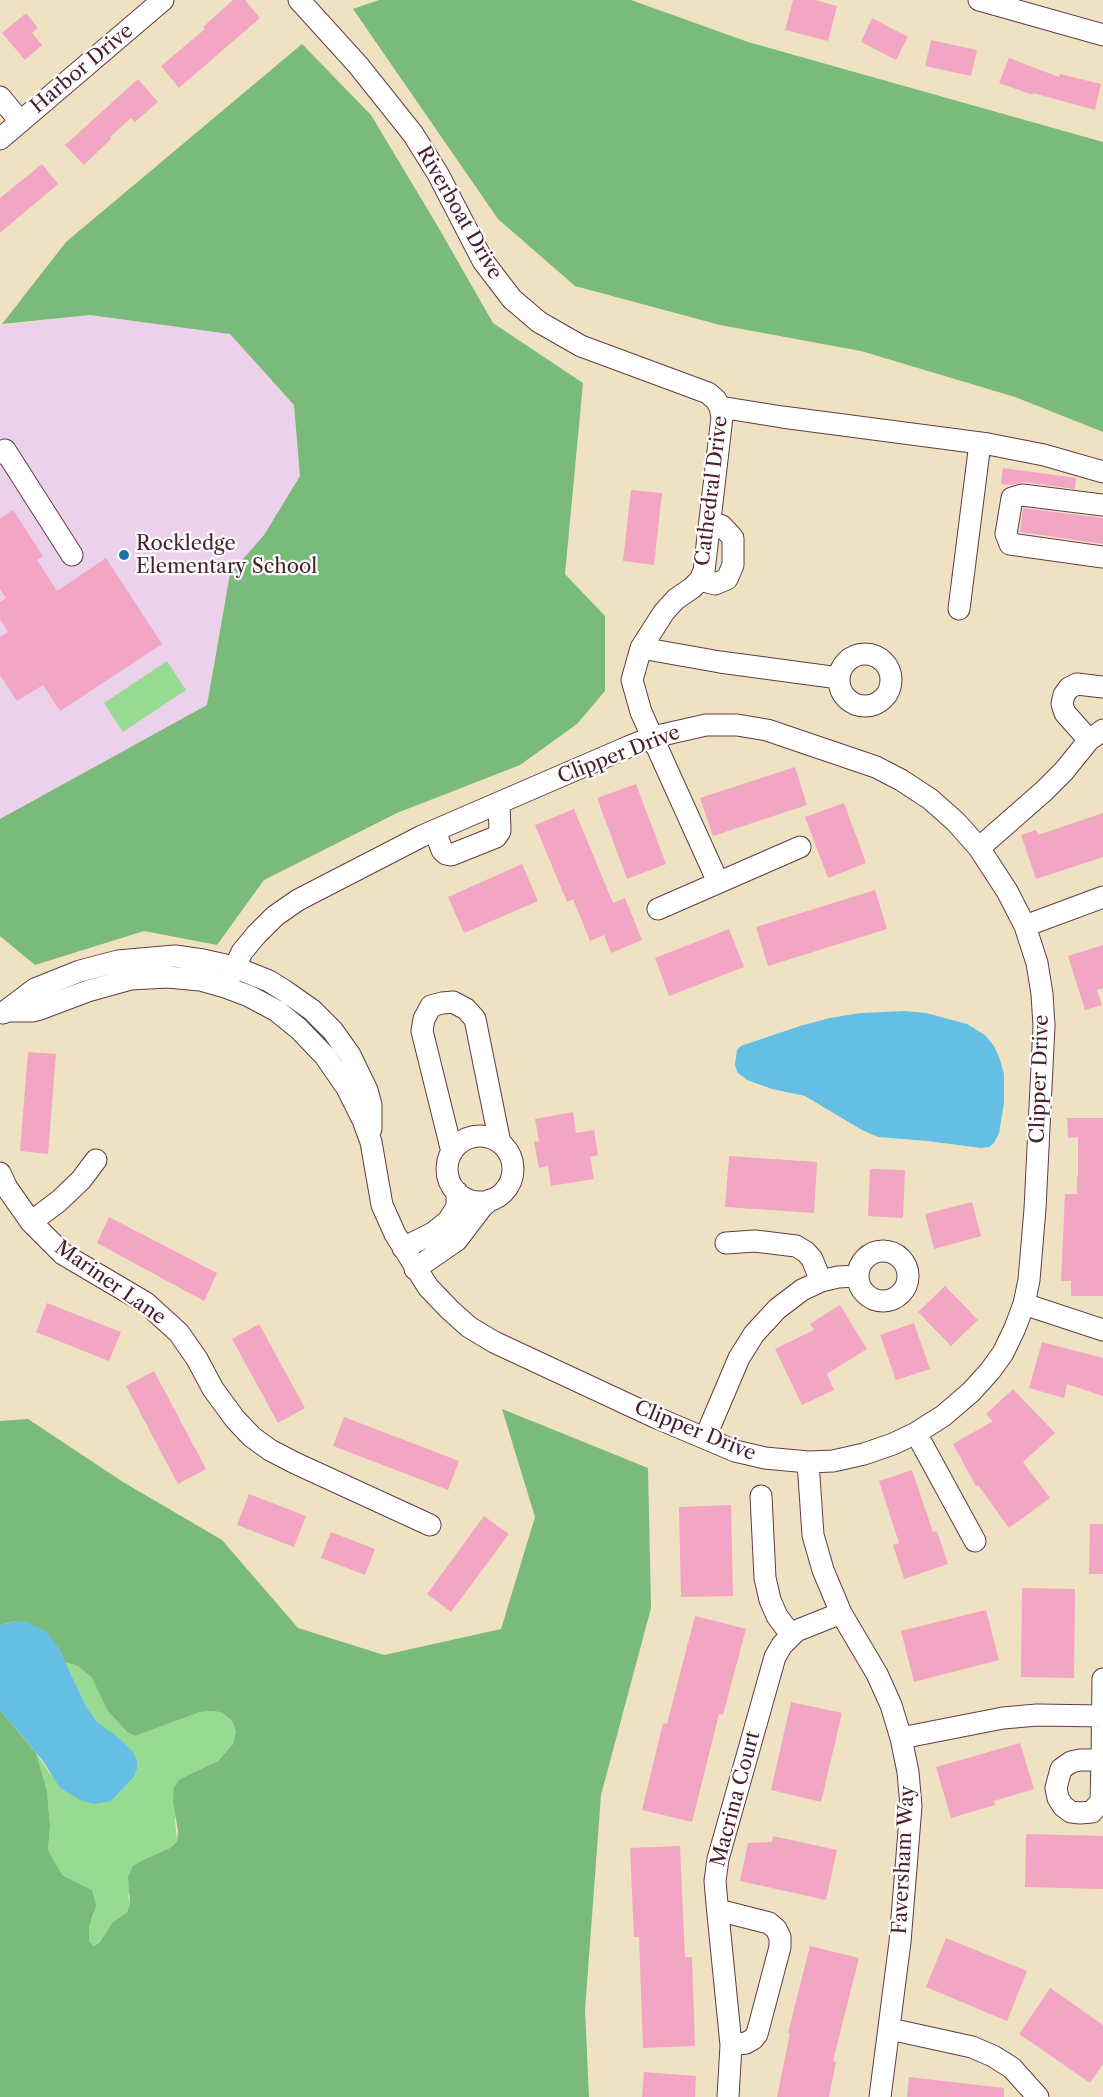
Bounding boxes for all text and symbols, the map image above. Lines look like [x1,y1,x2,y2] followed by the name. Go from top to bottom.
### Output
[26,19,138,119] street label: Harbor Drive
[411,142,507,284] street label: Riverboat Drive
[691,415,733,567] street label: Cathedral Drive
[136,532,317,579] place label: Rockledge Elementary School
[117,548,131,562] marker: Rockledge Elementary School
[554,721,684,789] street label: Clipper Drive
[1026,1014,1054,1144] street label: Clipper Drive
[50,1236,170,1330] street label: Mariner Lane
[631,1396,759,1466] street label: Clipper Drive
[706,1729,766,1869] street label: Macrina Court
[888,1785,920,1935] street label: Faversham Way

